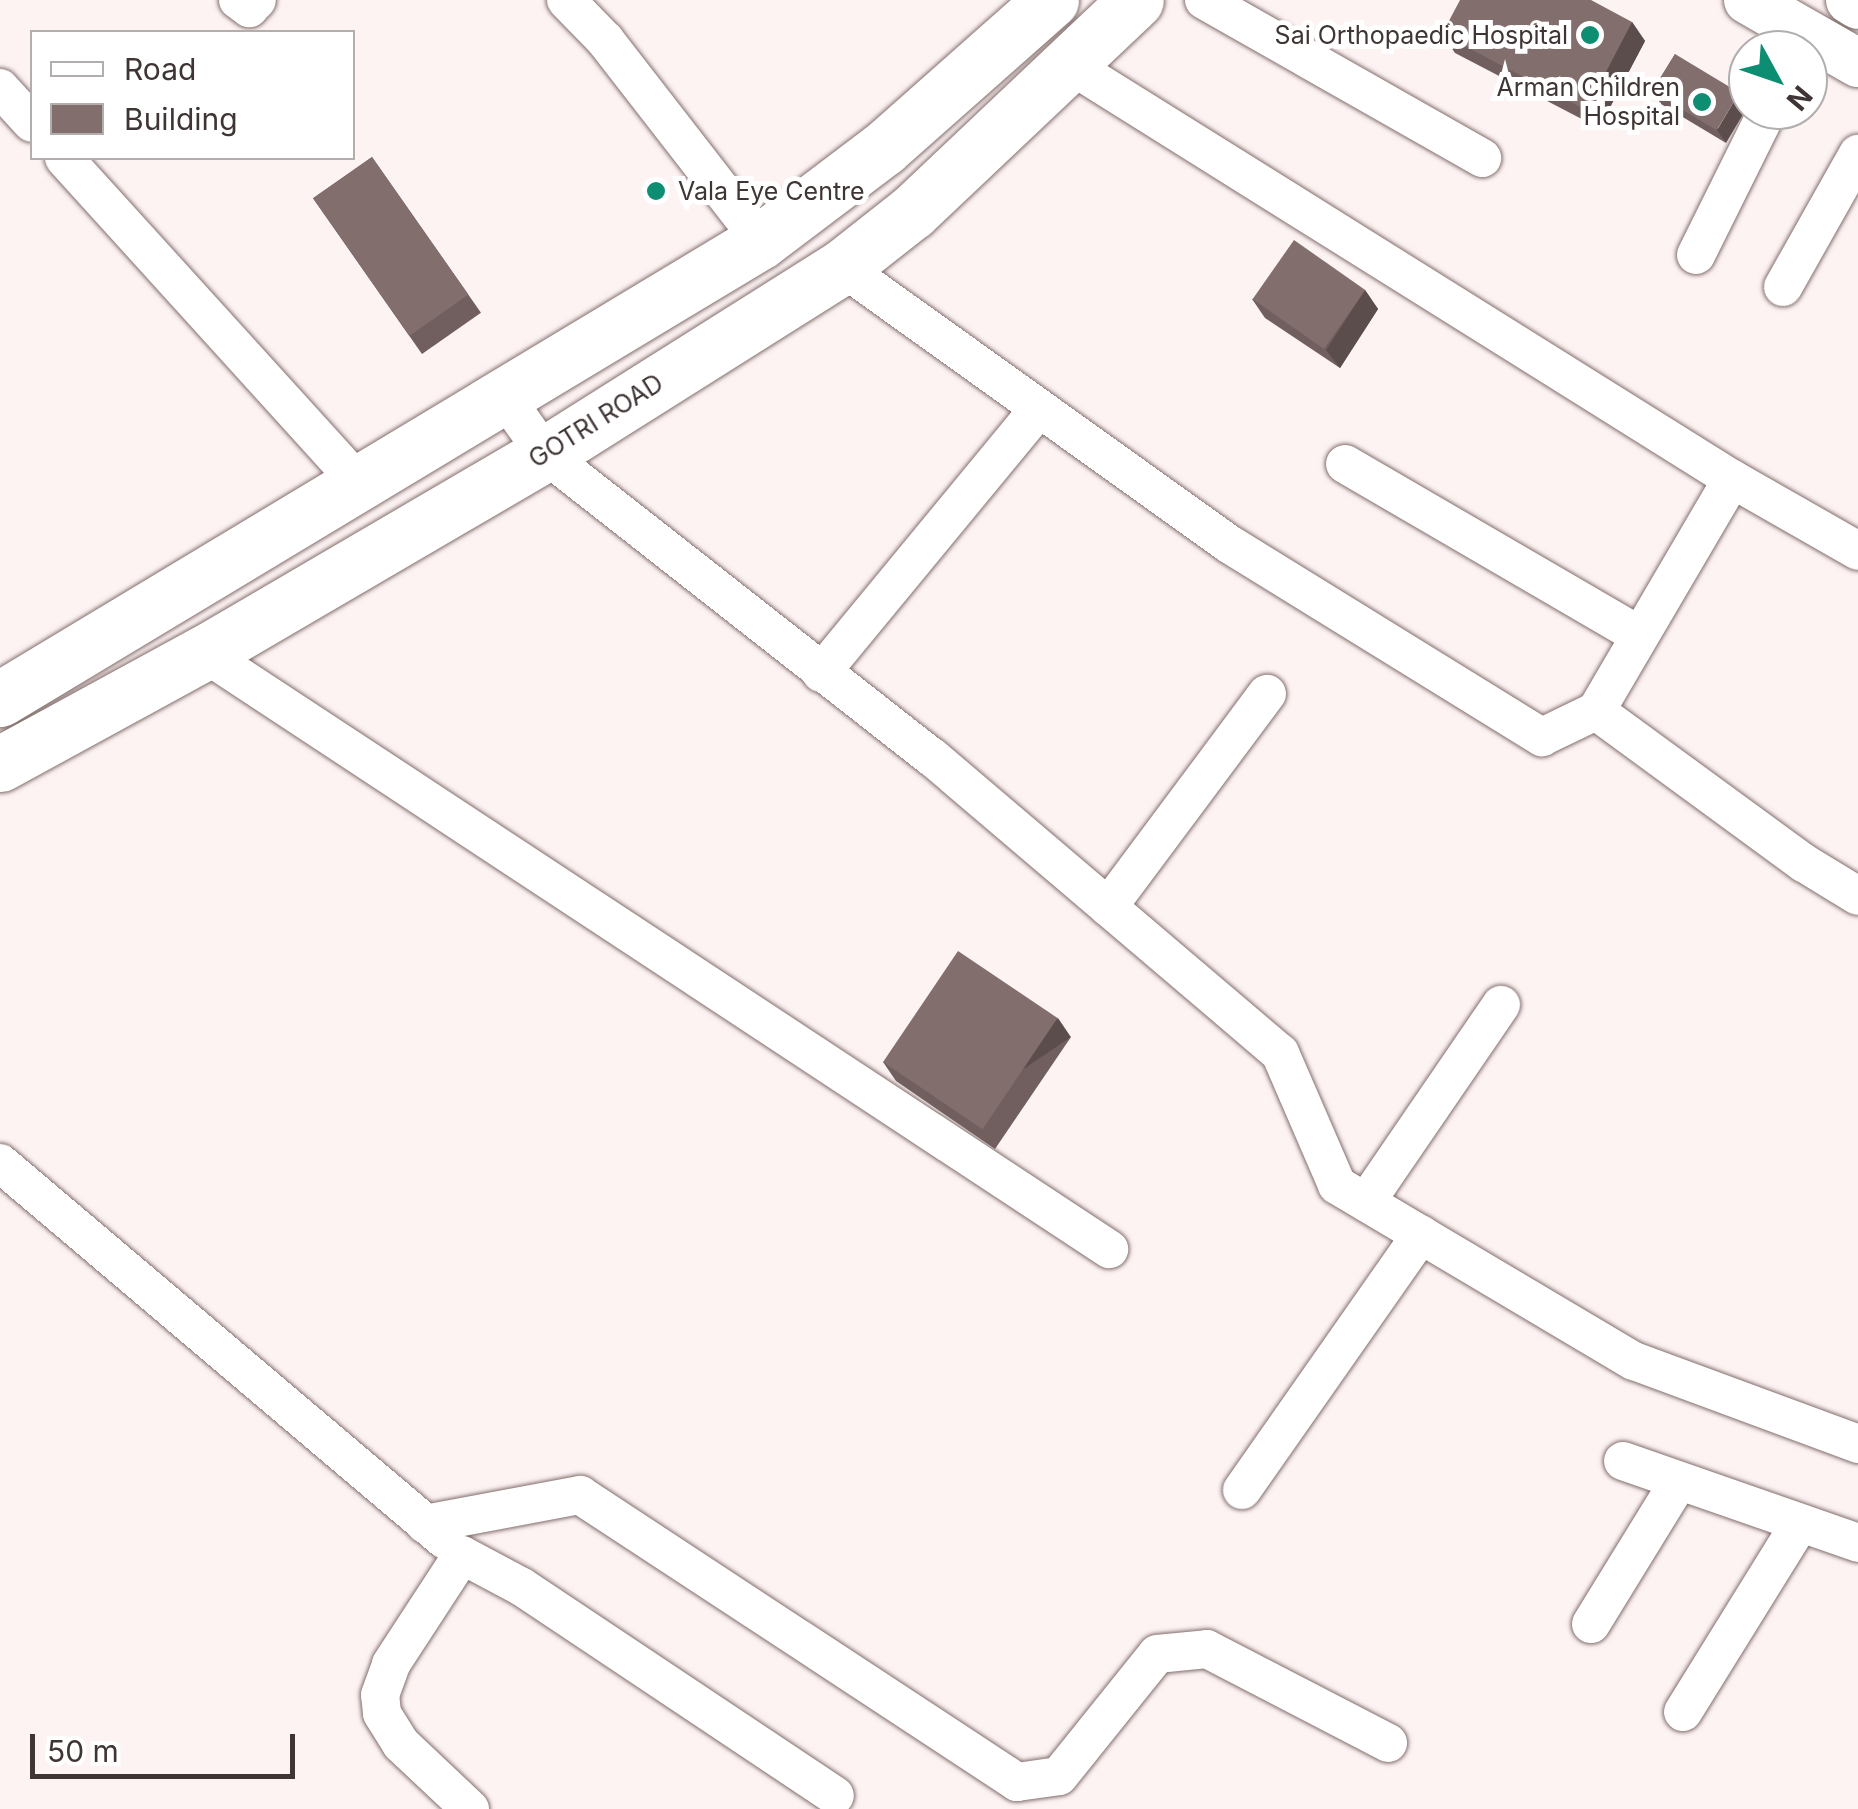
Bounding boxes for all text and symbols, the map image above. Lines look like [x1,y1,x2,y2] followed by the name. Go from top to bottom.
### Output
[1275,20,1568,50] place label: Sai Orthopaedic Hospital
[1577,22,1603,48] marker: Sai Orthopaedic Hospital
[30,30,355,160] legend
[1728,30,1828,130] north arrow
[124,51,196,87] text: Road
[1496,73,1680,132] place label: Arman Children Hospital
[1780,79,1819,117] text: N
[1689,89,1715,115] marker: Arman Children Hospital
[124,101,238,137] text: Building
[678,176,865,206] place label: Vala Eye Centre
[643,178,669,204] marker: Vala Eye Centre
[523,368,669,474] street label: GOTRI ROAD
[35,1714,300,1776] scale bar
[47,1733,119,1769] text: 50 m

